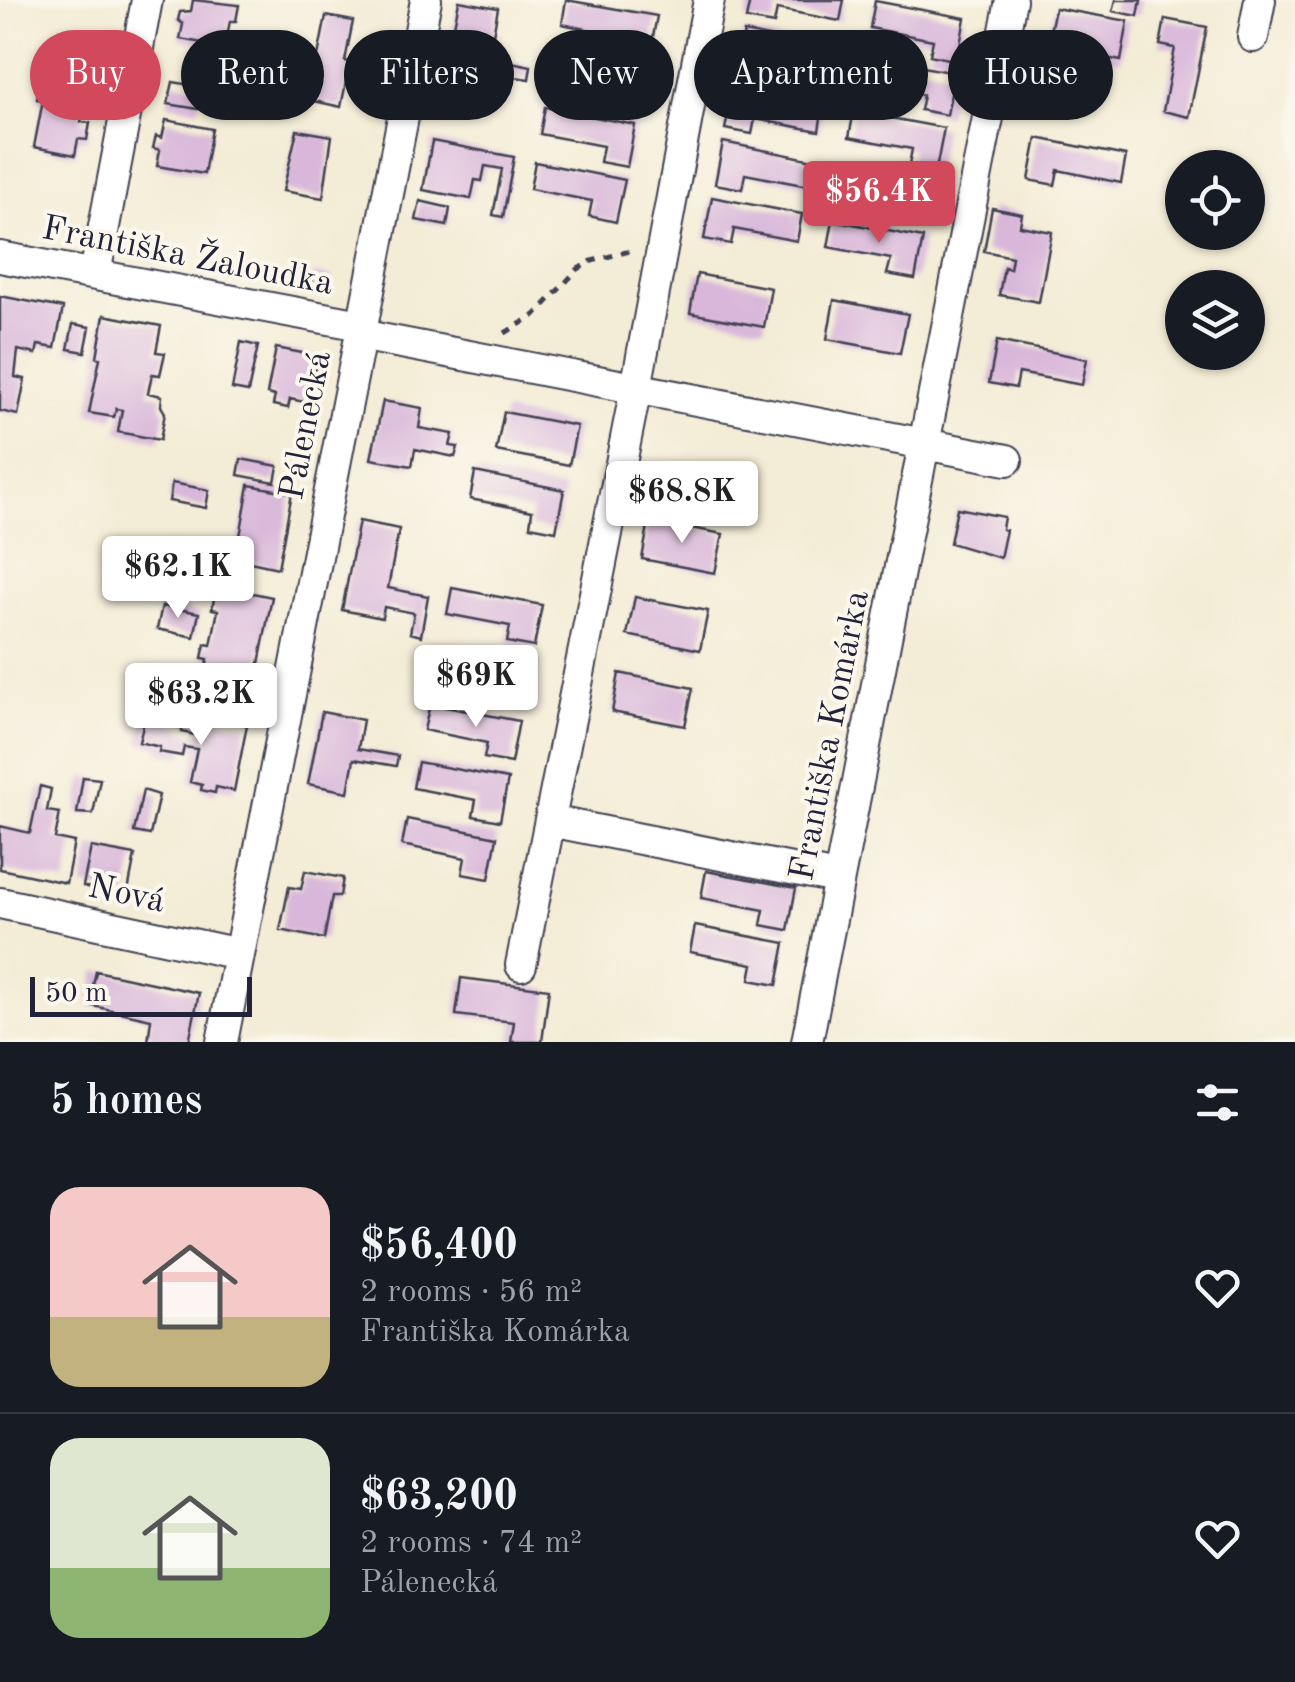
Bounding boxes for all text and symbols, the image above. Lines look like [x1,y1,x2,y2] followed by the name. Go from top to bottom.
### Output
[30,30,161,120] chip: Buy
[181,30,324,120] chip: Rent
[344,30,514,120] chip: Filters
[534,30,674,120] chip: New
[694,30,928,120] chip: Apartment
[948,30,1113,120] chip: House
[1165,150,1265,370] map controls
[1165,150,1265,250] button: locate
[798,161,960,246] pin: $56.4K
[825,177,933,209] text: $56.4K
[39,204,337,302] street label: Františka Žaloudka
[1165,270,1265,370] button: layers
[275,348,338,503] street label: Pálenecká
[601,461,763,546] pin: $68.8K
[628,477,736,509] text: $68.8K
[97,536,259,621] pin: $62.1K
[124,552,232,584] text: $62.1K
[785,587,876,884] street label: Františka Komárka
[417,645,535,730] pin: $69K
[436,661,516,693] text: $69K
[120,663,282,748] pin: $63.2K
[147,679,255,711] text: $63.2K
[85,869,168,920] street label: Nová
[30,972,252,1016] scale bar
[45,980,108,1008] text: 50 m
[1190,1075,1245,1130] icon: filters
[50,1081,202,1123] text: 5 homes
[360,1226,518,1268] text: $56,400
[130,1227,250,1347] icon: home
[1190,1260,1245,1315] icon: heart
[360,1277,582,1309] text: 2 rooms · 56 m²
[360,1317,630,1349] text: Františka Komárka
[360,1477,518,1519] text: $63,200
[130,1478,250,1598] icon: home
[1190,1511,1245,1566] icon: heart
[360,1528,582,1560] text: 2 rooms · 74 m²
[360,1568,498,1600] text: Pálenecká

